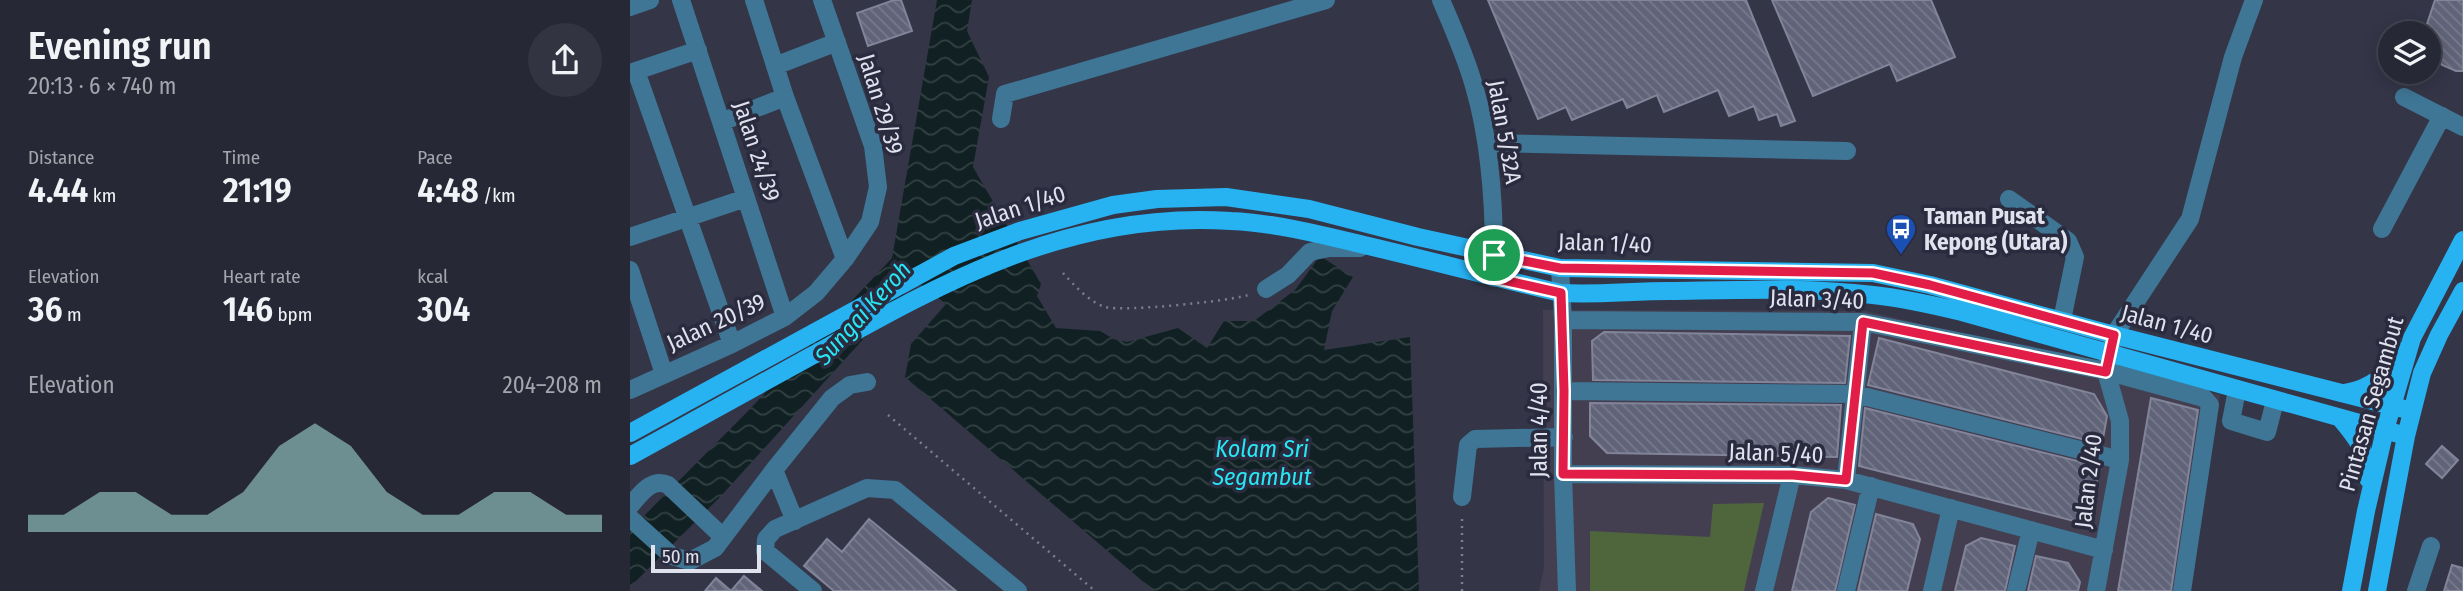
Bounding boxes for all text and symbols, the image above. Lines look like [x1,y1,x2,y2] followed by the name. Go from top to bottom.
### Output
[2378,21,2441,84] map controls
[2378,21,2441,84] button: layers
[28,23,212,69] text: Evening run
[528,23,602,97] button: share
[852,50,910,158] street label: Jalan 29/39
[28,72,177,100] text: 20:13 · 6 × 740 m
[1482,78,1528,186] street label: Jalan 5/32A
[728,97,786,205] street label: Jalan 24/39
[28,146,95,169] text: Distance
[223,146,260,169] text: Time
[417,146,453,169] text: Pace
[28,169,88,211] text: 4.44
[223,169,292,211] text: 21:19
[417,169,479,211] text: 4:48
[971,179,1069,235] street label: Jalan 1/40
[88,184,116,207] text: km
[479,184,516,207] text: /km
[1924,202,2068,256] place label: Taman Pusat Kepong (Utara)
[1884,212,1918,256] bus stop icon: Taman Pusat Kepong (Utara)
[1464,225,1524,285] pin
[1558,227,1652,259] street label: Jalan 1/40
[1475,236,1513,274] icon: arrive
[808,255,917,371] water label: Sungai Keroh
[28,265,100,288] text: Elevation
[223,265,301,288] text: Heart rate
[417,265,448,288] text: kcal
[1769,283,1865,315] street label: Jalan 3/40
[662,287,770,357] street label: Jalan 20/39
[28,288,62,330] text: 36
[223,288,273,330] text: 146
[417,288,470,330] text: 304
[2118,298,2216,350] street label: Jalan 1/40
[62,303,82,326] text: m
[273,303,312,326] text: bpm
[2333,313,2410,495] street label: Pintasan Segambut
[28,371,115,399] text: Elevation
[503,371,602,399] text: 204–208 m
[1525,382,1553,478] street label: Jalan 4/40
[2068,432,2108,530] street label: Jalan 2/40
[1211,435,1312,491] water label: Kolam Sri Segambut
[1728,437,1824,469] street label: Jalan 5/40
[651,542,761,574] scale bar
[662,545,700,568] text: 50 m

